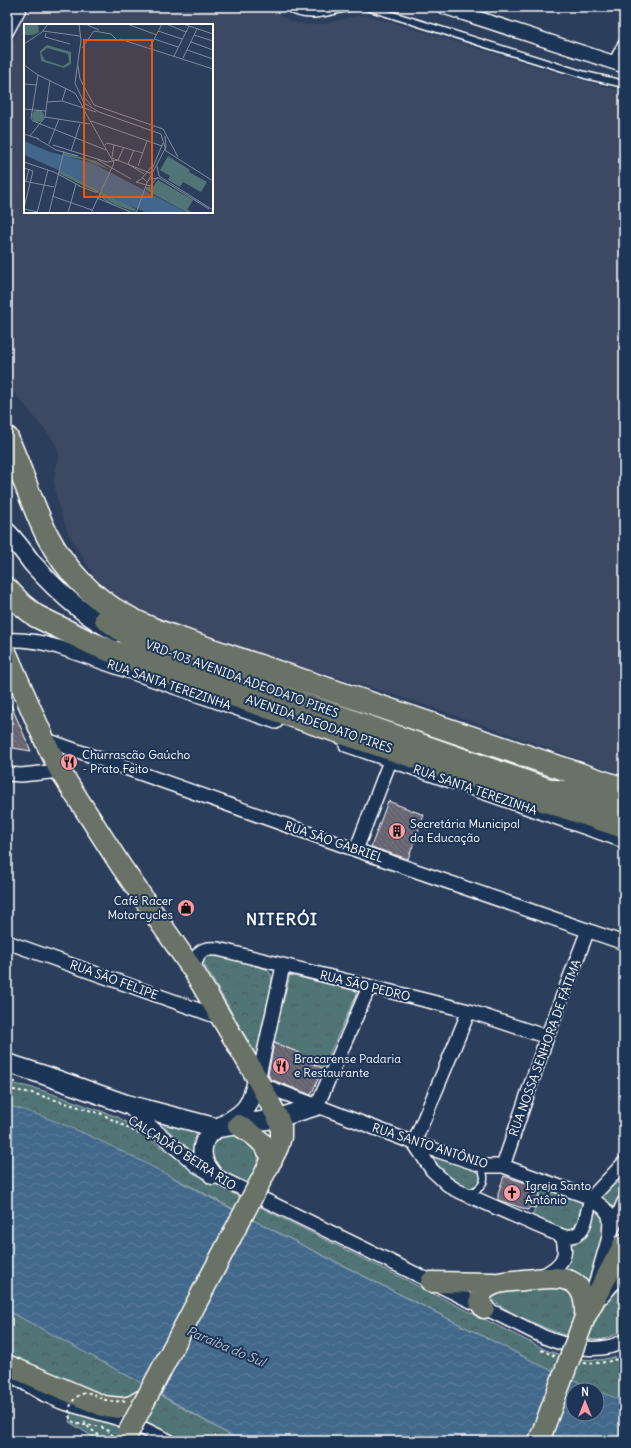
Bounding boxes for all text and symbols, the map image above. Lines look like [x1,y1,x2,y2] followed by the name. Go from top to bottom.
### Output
[24,24,213,213] inset map
[143,636,341,721] street label: VRD-103 AVENIDA ADEODATO PIRES
[105,656,233,713] street label: RUA SANTA TEREZINHA
[244,691,395,756] street label: AVENIDA ADEODATO PIRES
[82,747,191,776] place label: Churrascão Gaúcho - Prato Feito
[59,752,79,772] restaurant icon: Churrascão Gaúcho - Prato Feito
[411,761,539,818] street label: RUA SANTA TEREZINHA
[410,816,520,845] place label: Secretária Municipal da Educação
[283,818,386,866] street label: RUA SÃO GABRIEL
[387,821,407,841] building icon: Secretária Municipal da Educação
[107,893,173,922] place label: Café Racer Motorcycles
[176,898,196,918] shop icon: Café Racer Motorcycles
[246,909,318,929] district label: NITERÓI
[68,957,160,1002] street label: RUA SÃO FELIPE
[506,957,584,1138] street label: RUA NOSSA SENHORA DE FÁTIMA
[318,967,412,1004] street label: RUA SÃO PEDRO
[294,1051,401,1080] place label: Bracarense Padaria e Restaurante
[271,1056,291,1076] restaurant icon: Bracarense Padaria e Restaurante
[125,1112,239,1193] street label: CALÇADÃO BEIRA RIO
[370,1120,490,1171] street label: RUA SANTO ANTÔNIO
[525,1178,591,1207] place label: Igreja Santo Antônio
[502,1183,522,1203] church icon: Igreja Santo Antônio
[184,1322,270,1371] water label: Paraiba do Sul
[565,1382,605,1422] north arrow
[581,1385,589,1399] text: N

